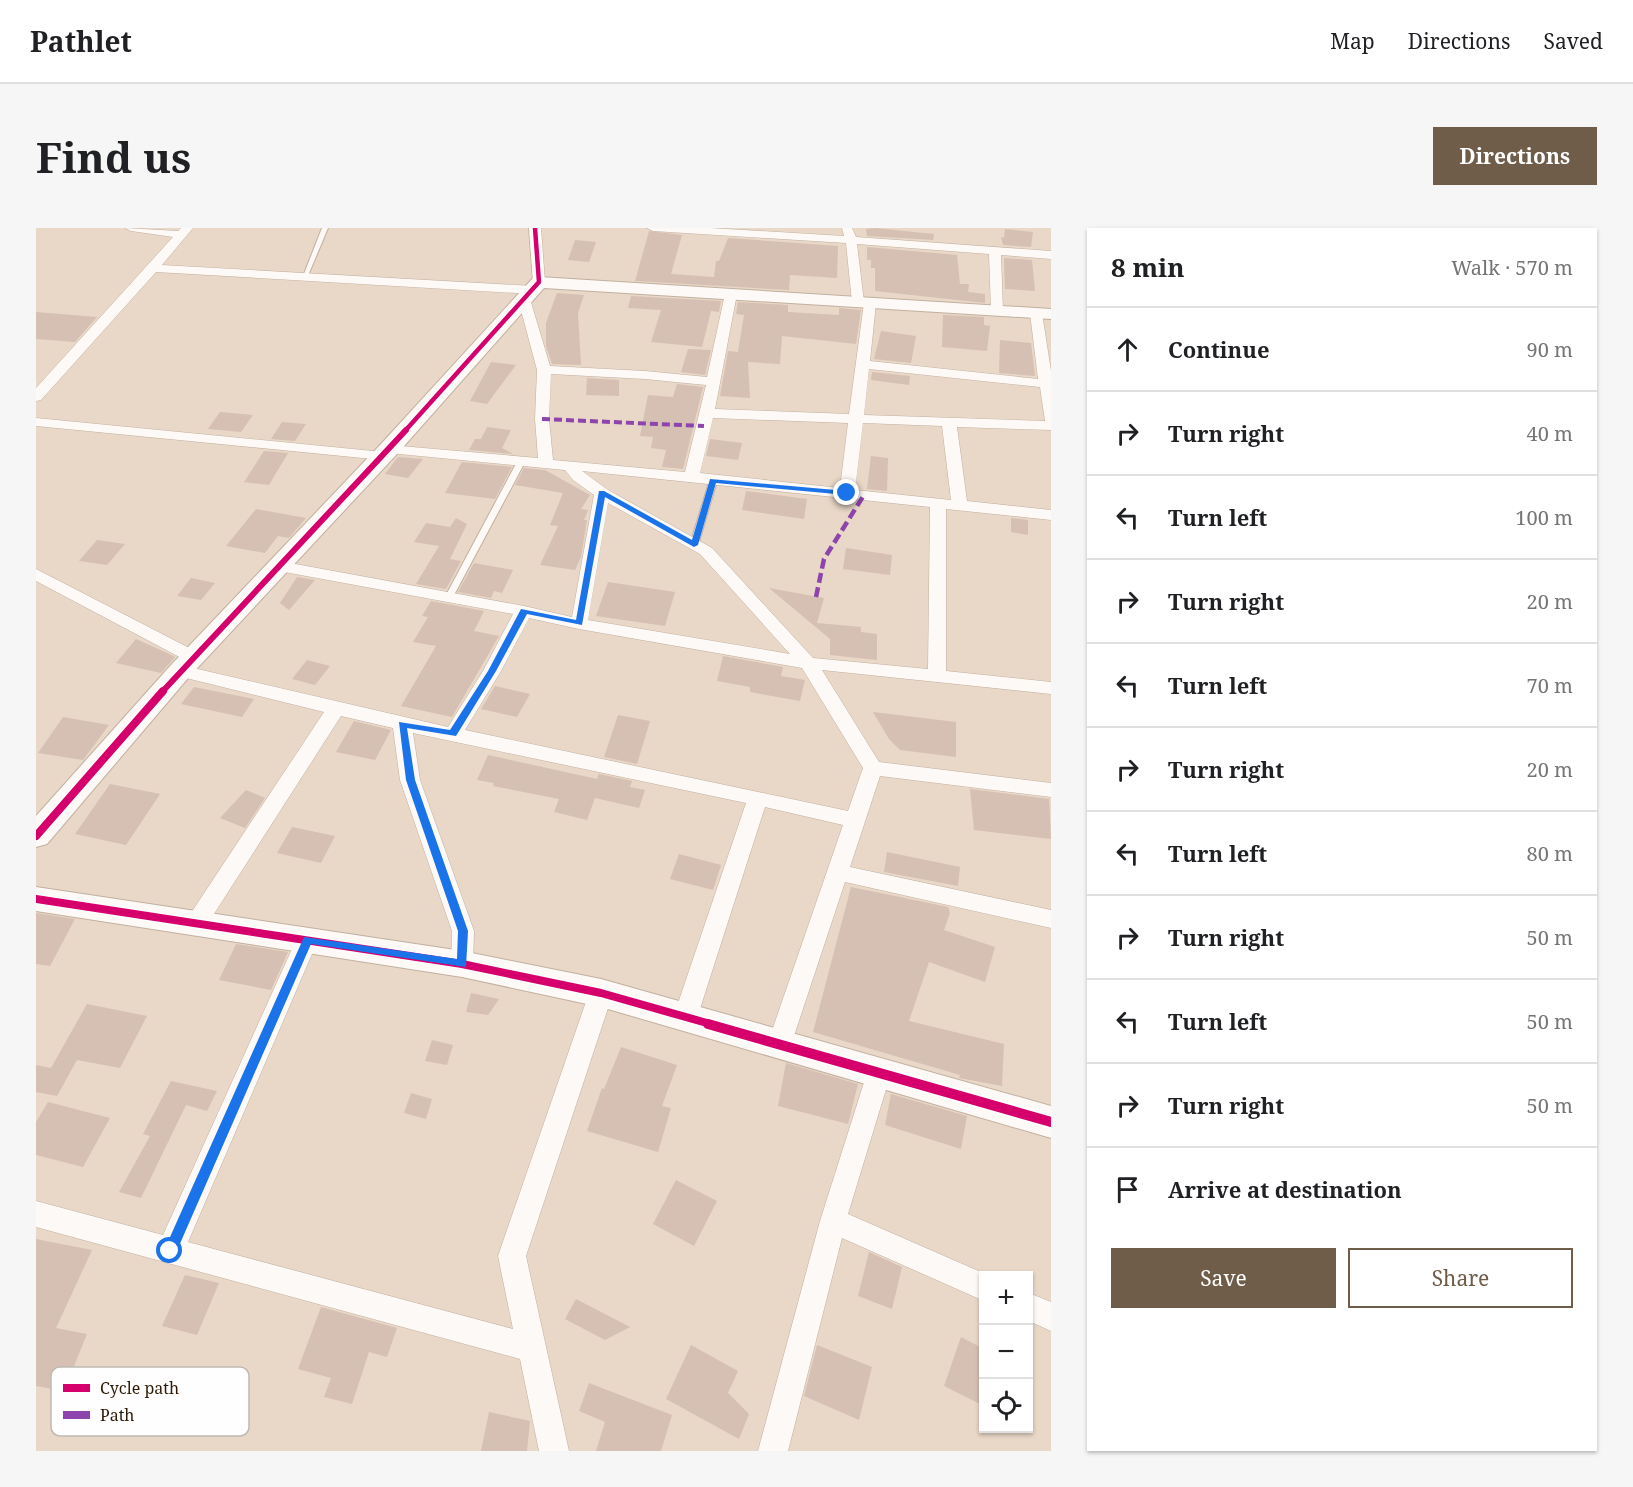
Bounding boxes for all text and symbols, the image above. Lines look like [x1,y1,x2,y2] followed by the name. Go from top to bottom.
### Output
[30,22,132,60] text: Pathlet
[1330,27,1375,55] text: Map
[1408,27,1510,55] text: Directions
[1543,27,1603,55] text: Saved
[1433,127,1597,185] button: Directions
[36,128,191,185] text: Find us
[1111,249,1185,285] text: 8 min
[1451,254,1573,281] text: Walk · 570 m
[1111,333,1144,366] icon: ahead
[1168,334,1270,364] text: Continue
[1527,336,1573,363] text: 90 m
[1111,417,1144,450] icon: right
[1168,418,1284,448] text: Turn right
[1527,420,1573,447] text: 40 m
[833,479,859,505] route end
[1111,501,1144,534] icon: left
[1168,502,1267,532] text: Turn left
[1515,504,1573,531] text: 100 m
[1111,585,1144,618] icon: right
[1168,586,1284,616] text: Turn right
[1527,588,1573,615] text: 20 m
[1111,669,1144,702] icon: left
[1168,670,1267,700] text: Turn left
[1527,672,1573,699] text: 70 m
[1111,753,1144,786] icon: right
[1168,754,1284,784] text: Turn right
[1527,756,1573,783] text: 20 m
[1111,837,1144,870] icon: left
[1168,838,1267,868] text: Turn left
[1527,840,1573,867] text: 80 m
[1111,921,1144,954] icon: right
[1168,922,1284,952] text: Turn right
[1527,924,1573,951] text: 50 m
[1111,1005,1144,1038] icon: left
[1168,1006,1267,1036] text: Turn left
[1527,1008,1573,1035] text: 50 m
[1111,1089,1144,1122] icon: right
[1168,1090,1284,1120] text: Turn right
[1527,1092,1573,1119] text: 50 m
[1111,1173,1144,1206] icon: arrive
[1168,1174,1402,1204] text: Arrive at destination
[156,1237,182,1263] route start
[1111,1248,1336,1308] button: Save
[1348,1248,1573,1308] button: Share
[979,1271,1033,1433] map controls
[979,1271,1033,1325] button: +
[979,1325,1033,1379] button: −
[51,1367,249,1436] legend
[100,1377,179,1399] text: Cycle path
[979,1379,1033,1433] button: locate
[100,1404,134,1426] text: Path

